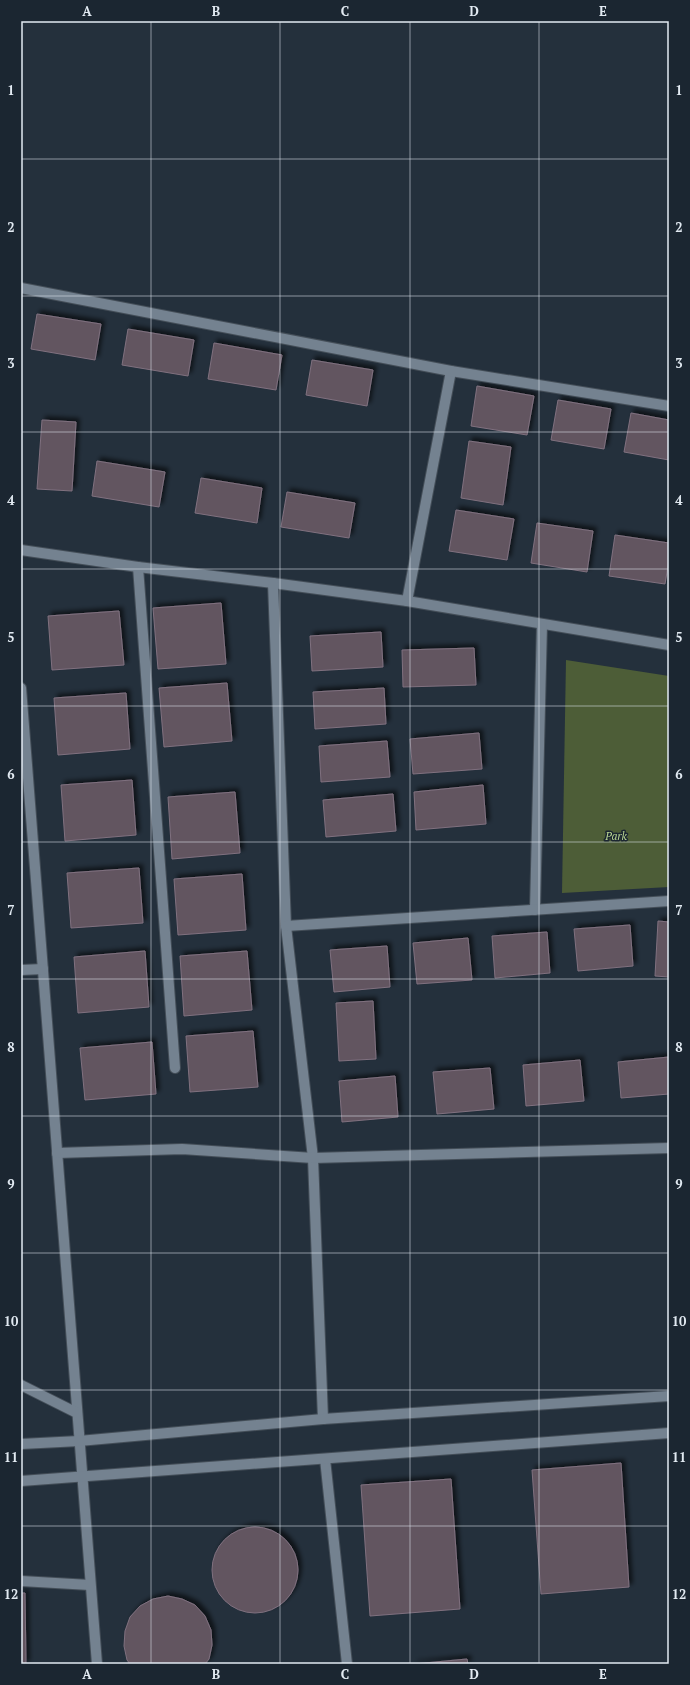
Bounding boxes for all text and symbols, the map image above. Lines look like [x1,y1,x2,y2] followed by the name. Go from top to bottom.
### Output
[82,2,92,20] text: A
[212,2,220,20] text: B
[341,2,349,20] text: C
[469,2,479,20] text: D
[599,2,607,20] text: E
[7,81,15,99] text: 1
[675,81,683,99] text: 1
[7,218,15,236] text: 2
[675,218,683,236] text: 2
[7,354,15,372] text: 3
[675,354,683,372] text: 3
[7,491,15,509] text: 4
[675,491,683,509] text: 4
[7,628,15,646] text: 5
[675,628,683,646] text: 5
[7,765,15,783] text: 6
[675,765,683,783] text: 6
[604,829,628,843] park label: Park
[7,901,15,919] text: 7
[675,901,683,919] text: 7
[7,1038,15,1056] text: 8
[675,1038,683,1056] text: 8
[7,1175,15,1193] text: 9
[675,1175,683,1193] text: 9
[4,1312,19,1330] text: 10
[672,1312,687,1330] text: 10
[4,1448,18,1466] text: 11
[672,1448,686,1466] text: 11
[4,1585,18,1603] text: 12
[672,1585,686,1603] text: 12
[82,1665,92,1683] text: A
[212,1665,220,1683] text: B
[341,1665,349,1683] text: C
[469,1665,479,1683] text: D
[599,1665,607,1683] text: E

